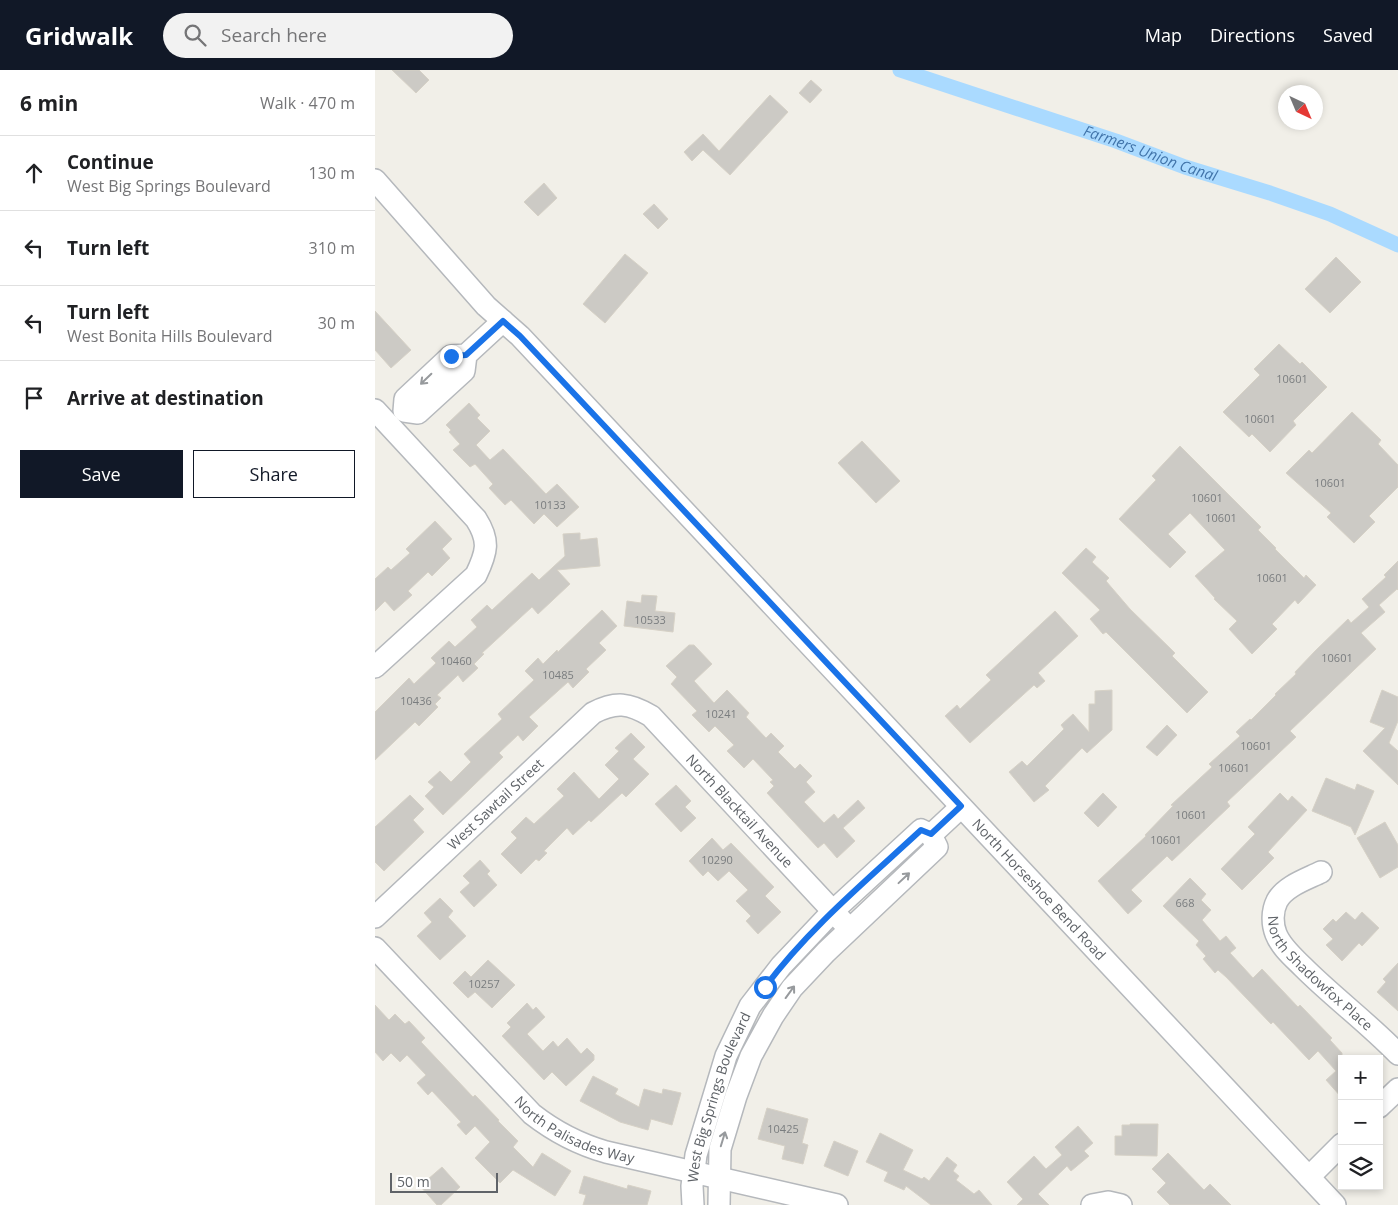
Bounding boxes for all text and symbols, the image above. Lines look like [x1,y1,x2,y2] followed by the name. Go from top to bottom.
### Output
[163,13,513,58] search box
[25,19,133,52] text: Gridwalk
[181,21,209,49] icon: search
[221,22,327,48] text: Search here
[1145,23,1182,47] text: Map
[1210,23,1295,47] text: Directions
[1323,23,1373,47] text: Saved
[1278,85,1323,130] north arrow
[20,89,78,117] text: 6 min
[260,92,355,114] text: Walk · 470 m
[1081,120,1221,186] water label: Farmers Union Canal
[67,149,154,175] text: Continue
[20,159,48,187] icon: ahead
[309,162,355,184] text: 130 m
[67,175,271,197] text: West Big Springs Boulevard
[20,234,48,262] icon: left
[67,235,149,261] text: Turn left
[309,237,355,259] text: 310 m
[67,299,149,325] text: Turn left
[20,309,48,337] icon: left
[318,312,355,334] text: 30 m
[67,325,273,347] text: West Bonita Hills Boulevard
[440,345,463,368] route end
[1276,371,1308,386] house number: 10601
[420,373,433,385] one-way arrow
[20,384,48,412] icon: arrive
[67,385,264,411] text: Arrive at destination
[1244,411,1276,426] house number: 10601
[20,450,183,498] button: Save
[193,450,355,498] button: Share
[1314,475,1346,490] house number: 10601
[1191,490,1223,505] house number: 10601
[534,497,566,512] house number: 10133
[1205,510,1237,525] house number: 10601
[1256,570,1288,585] house number: 10601
[634,612,666,627] house number: 10533
[1321,650,1353,665] house number: 10601
[440,653,472,668] house number: 10460
[542,667,574,682] house number: 10485
[400,693,432,708] house number: 10436
[705,706,737,721] house number: 10241
[1240,738,1272,753] house number: 10601
[682,750,798,872] street label: North Blacktail Avenue
[443,754,547,854] street label: West Sawtail Street
[1218,760,1250,775] house number: 10601
[1175,807,1207,822] house number: 10601
[968,814,1110,964] street label: North Horseshoe Bend Road
[1150,832,1182,847] house number: 10601
[701,852,733,867] house number: 10290
[898,872,911,884] one-way arrow
[1176,895,1194,910] house number: 668
[1264,915,1377,1034] street label: North Shadowfox Place
[468,976,500,991] house number: 10257
[754,976,777,999] route start
[785,985,795,999] one-way arrow
[683,1009,755,1184] street label: West Big Springs Boulevard
[1338,1055,1383,1190] map controls
[1338,1055,1383,1100] button: +
[511,1091,637,1167] street label: North Palisades Way
[1338,1100,1383,1145] button: −
[767,1121,799,1136] house number: 10425
[718,1132,728,1148] one-way arrow
[1338,1145,1383,1190] button: layers
[390,1170,497,1193] scale bar
[397,1172,430,1191] text: 50 m

